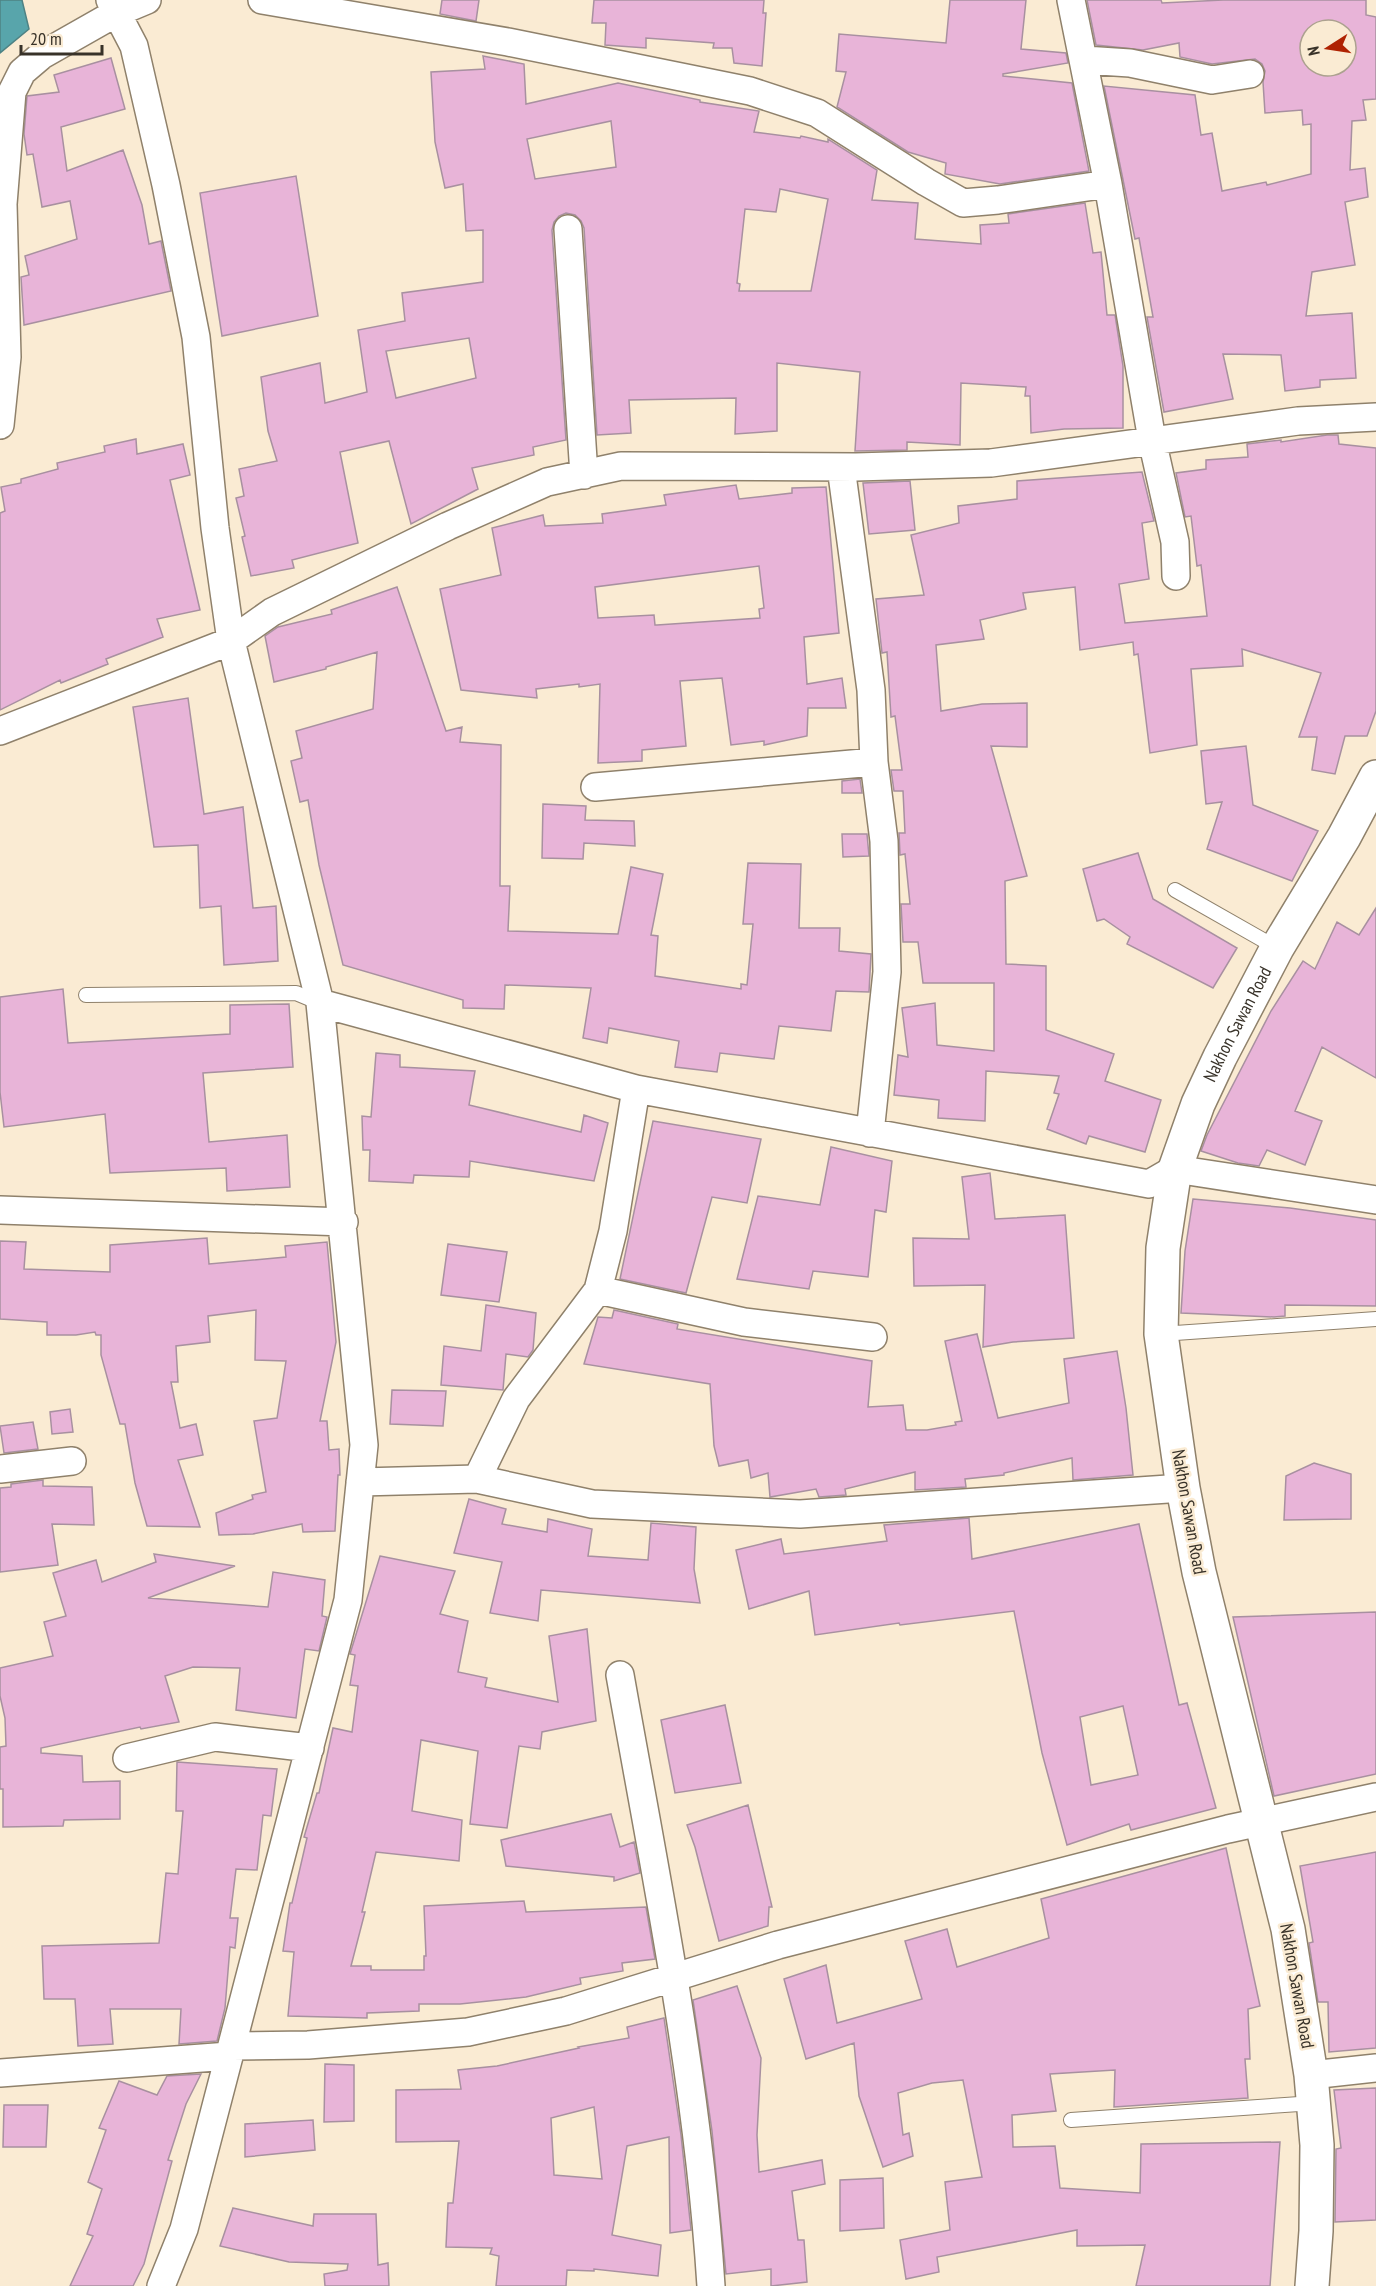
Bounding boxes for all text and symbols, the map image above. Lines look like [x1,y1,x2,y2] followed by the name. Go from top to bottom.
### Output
[21,18,102,56] scale bar
[1298,18,1358,78] north arrow
[30,27,62,50] text: 20 m
[1303,45,1324,57] text: N
[1198,963,1276,1085] street label: Nakhon Sawan Road
[1167,1448,1212,1576] street label: Nakhon Sawan Road
[1275,1922,1320,2050] street label: Nakhon Sawan Road

